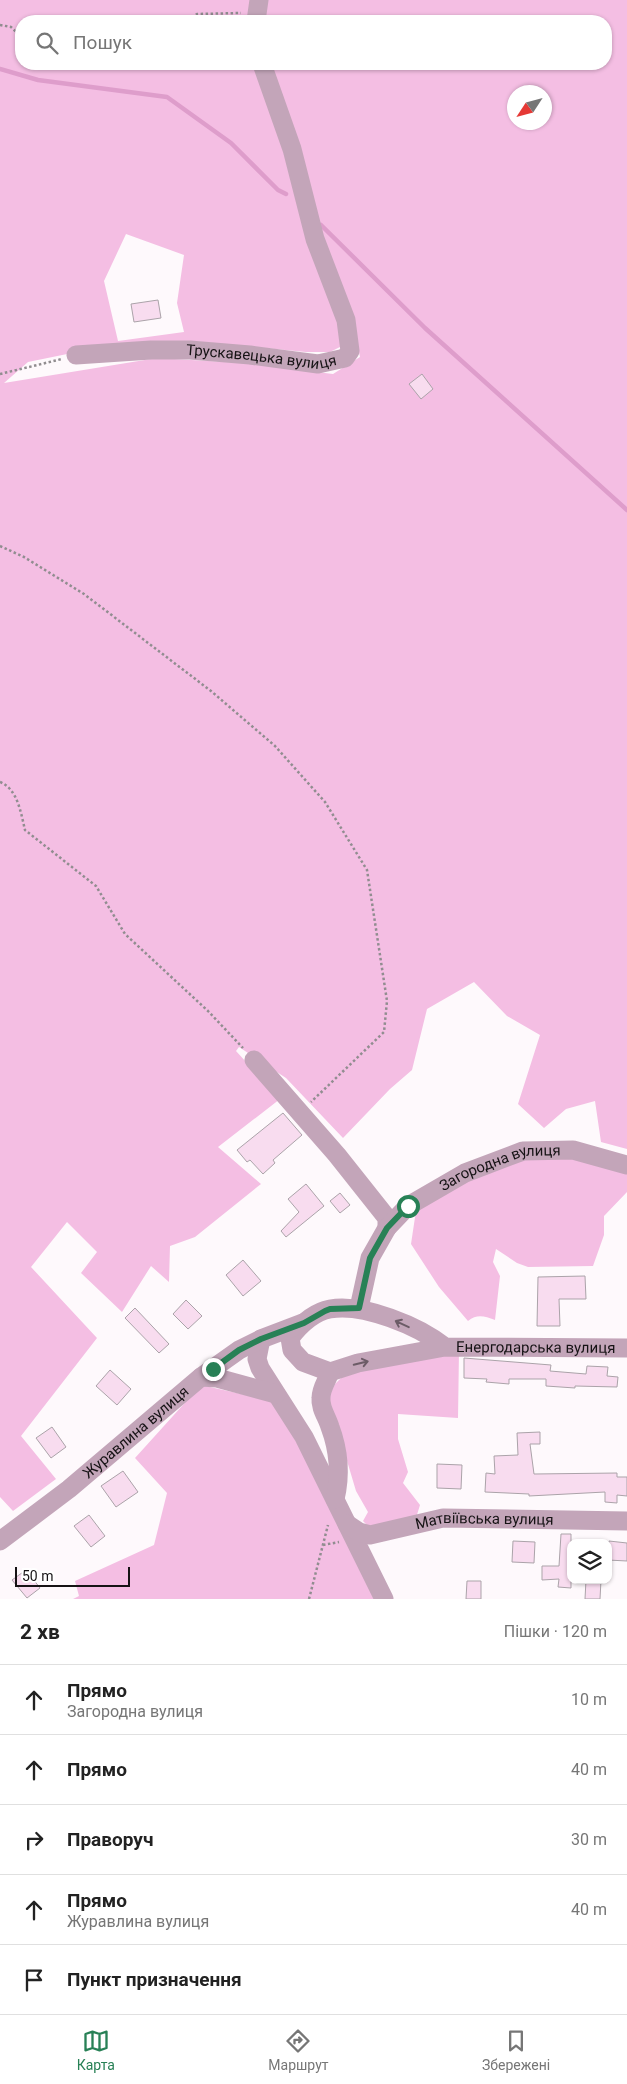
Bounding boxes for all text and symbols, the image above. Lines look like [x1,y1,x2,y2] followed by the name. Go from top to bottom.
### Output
[15,15,612,70] search box
[33,29,61,57] icon: search
[73,31,132,54] text: Пошук
[507,85,552,130] north arrow
[186,341,338,373] street label: Трускавецька вулиця
[436,1141,561,1195] street label: Загородна вулиця
[397,1195,420,1218] route start
[395,1318,410,1328] one-way arrow
[456,1338,615,1357] street label: Енергодарська вулиця
[202,1358,225,1381] route end
[352,1358,368,1367] one-way arrow
[79,1382,192,1482] street label: Журавлина вулиця
[414,1509,554,1533] street label: Матвіївська вулиця
[567,1539,612,1584] map controls
[567,1539,612,1584] button: layers
[15,1564,130,1587] scale bar
[22,1568,54,1584] text: 50 m
[20,1620,60,1644] text: 2 хв
[504,1622,607,1641] text: Пішки · 120 m
[67,1679,127,1702] text: Прямо
[20,1686,48,1714] icon: ahead
[571,1690,607,1709] text: 10 m
[67,1702,203,1721] text: Загородна вулиця
[20,1756,48,1784] icon: ahead
[67,1758,127,1781] text: Прямо
[571,1760,607,1779] text: 40 m
[20,1826,48,1854] icon: right
[67,1828,153,1851] text: Праворуч
[571,1830,607,1849] text: 30 m
[67,1889,127,1912] text: Прямо
[20,1896,48,1924] icon: ahead
[571,1900,607,1919] text: 40 m
[67,1912,209,1931] text: Журавлина вулиця
[20,1966,48,1994] icon: arrive
[67,1968,242,1991] text: Пункт призначення
[77,2027,115,2073] tab: Карта
[268,2027,329,2073] tab: Маршрут
[482,2027,550,2073] tab: Збережені

